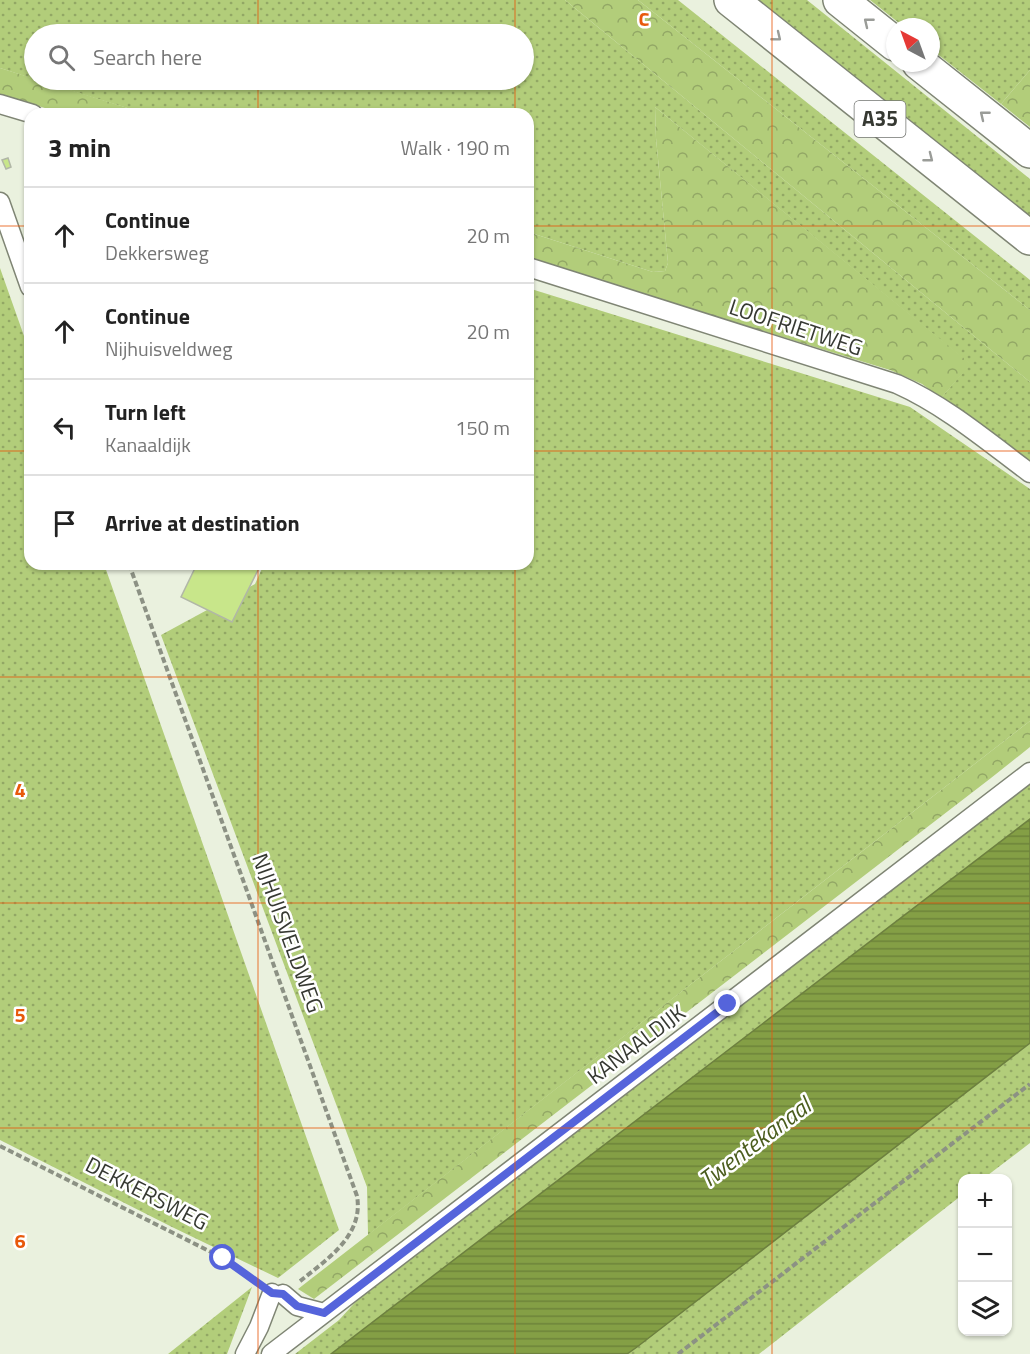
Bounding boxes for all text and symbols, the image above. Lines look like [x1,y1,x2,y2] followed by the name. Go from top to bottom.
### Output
[639,3,650,34] text: C
[863,18,874,29] one-way arrow
[886,18,940,72] north arrow
[24,24,534,90] search box
[770,29,781,40] one-way arrow
[93,40,202,74] text: Search here
[45,41,78,74] icon: search
[854,101,906,137] road number: A35
[980,111,991,122] one-way arrow
[48,128,111,167] text: 3 min
[401,132,510,163] text: Walk · 190 m
[922,151,933,162] one-way arrow
[105,203,190,237] text: Continue
[48,219,81,252] icon: ahead
[466,220,510,251] text: 20 m
[105,237,209,268] text: Dekkersweg
[725,289,867,365] street label: LOOFRIETWEG
[105,299,190,333] text: Continue
[48,315,81,348] icon: ahead
[466,316,510,347] text: 20 m
[105,333,232,364] text: Nijhuisveldweg
[105,395,186,429] text: Turn left
[48,411,81,444] icon: left
[455,412,510,443] text: 150 m
[105,429,191,460] text: Kanaaldijk
[105,506,300,540] text: Arrive at destination
[48,507,81,540] icon: arrive
[14,774,26,805] text: 4
[243,849,333,1017] street label: NIJHUISVELDWEG
[714,990,740,1016] route end
[580,995,693,1092] street label: KANAALDIJK
[14,999,26,1030] text: 5
[691,1086,820,1196] water label: Twentekanaal
[80,1147,214,1239] street label: DEKKERSWEG
[958,1174,1012,1336] map controls
[958,1174,1012,1228] button: +
[14,1225,26,1256] text: 6
[958,1228,1012,1282] button: −
[209,1244,235,1270] route start
[958,1282,1012,1336] button: layers

